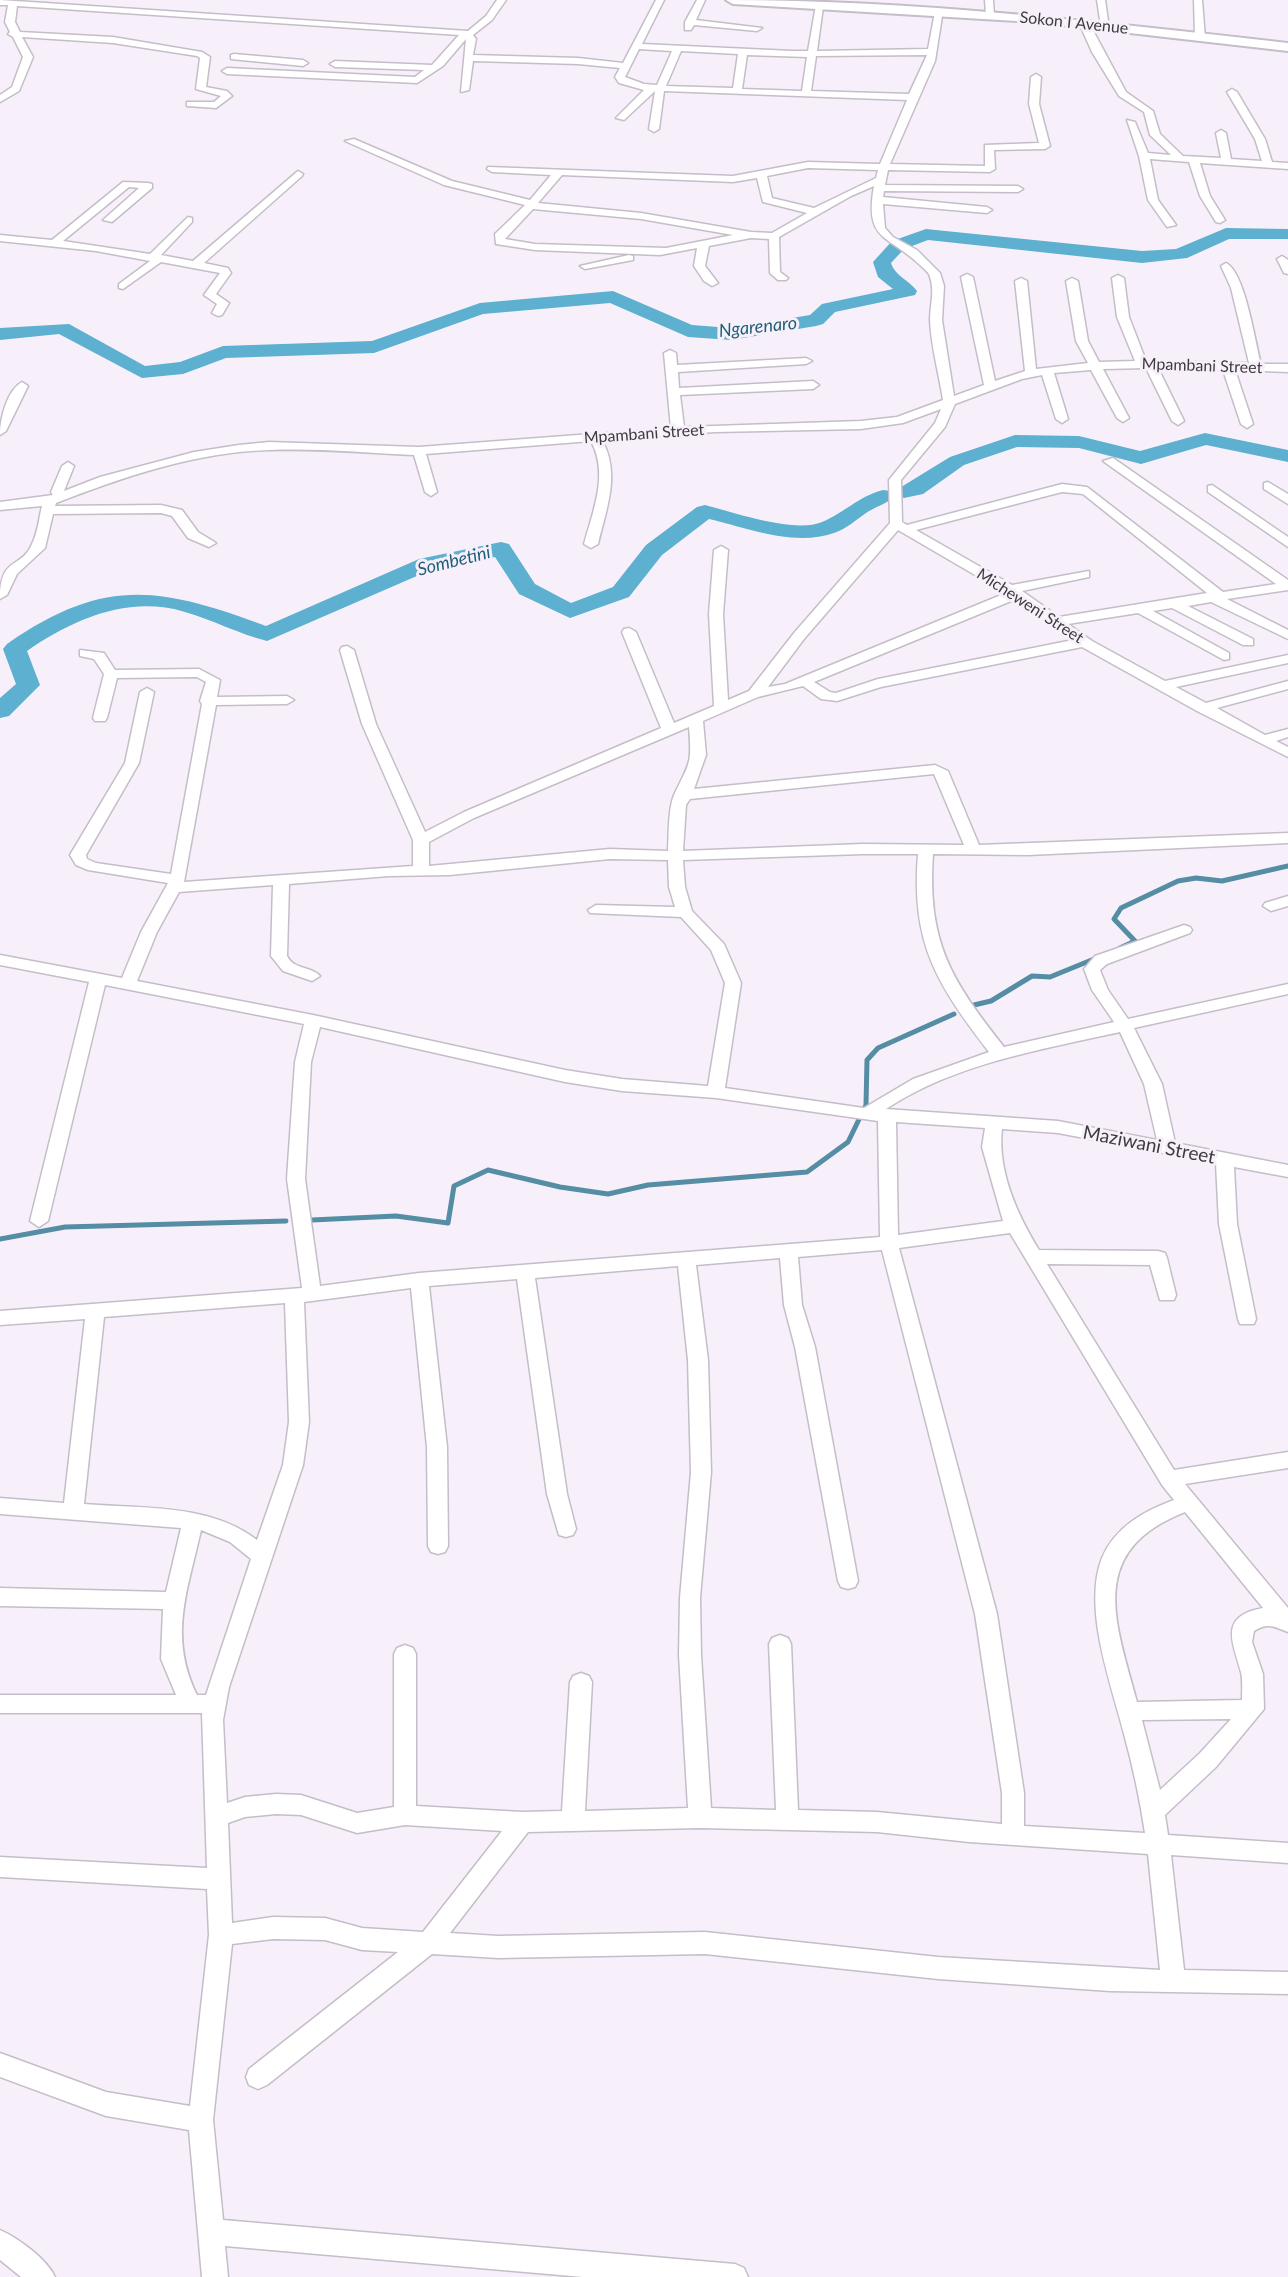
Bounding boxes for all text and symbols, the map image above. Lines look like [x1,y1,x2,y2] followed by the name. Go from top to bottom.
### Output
[1019,8,1129,38] street label: Sokon I Avenue
[718,312,798,342] water label: Ngarenaro
[1141,354,1263,378] street label: Mpambani Street
[583,420,705,448] street label: Mpambani Street
[415,541,493,581] water label: Sombetini
[973,564,1087,648] street label: Micheweni Street
[1081,1121,1217,1169] street label: Maziwani Street

